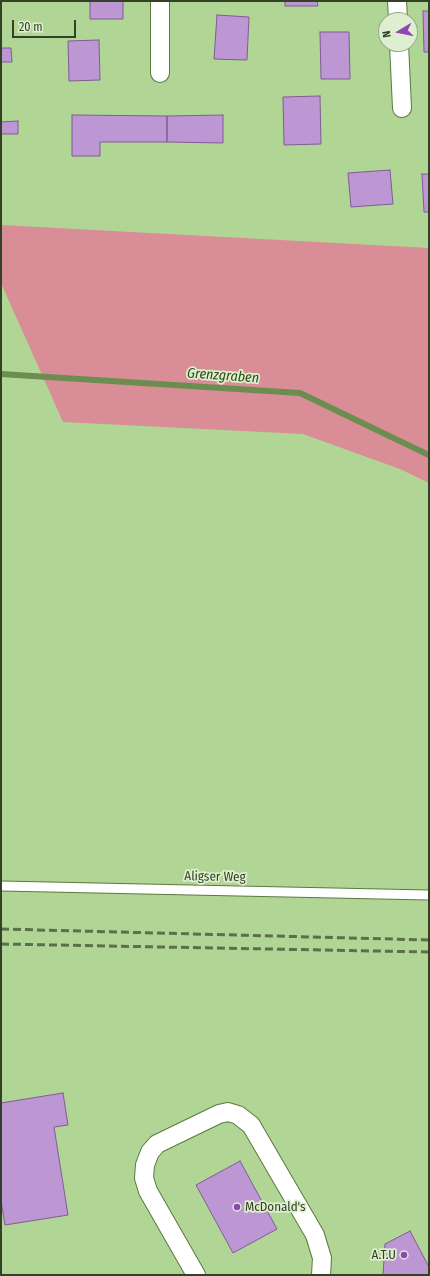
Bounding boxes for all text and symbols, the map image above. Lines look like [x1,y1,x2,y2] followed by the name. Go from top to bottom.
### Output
[14,12,78,38] scale bar
[378,12,418,52] north arrow
[19,20,43,34] text: 20 m
[380,30,394,38] text: N
[186,365,260,387] water label: Grenzgraben
[184,869,246,885] street label: Aligser Weg
[245,1199,306,1215] place label: McDonald's
[232,1202,242,1212] marker: McDonald's
[372,1247,396,1263] place label: A.T.U
[399,1250,409,1260] marker: A.T.U

